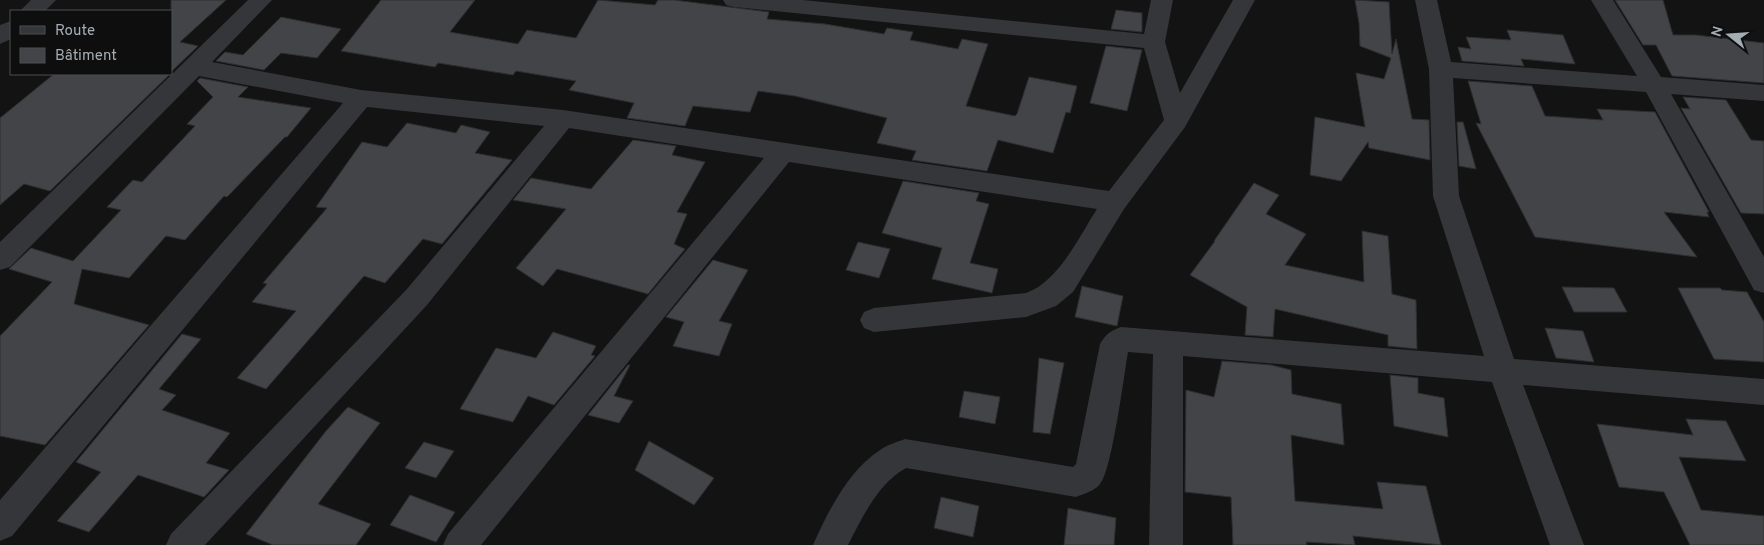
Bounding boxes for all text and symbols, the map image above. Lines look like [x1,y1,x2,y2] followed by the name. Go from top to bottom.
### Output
[10,10,172,75] legend
[1704,10,1754,60] north arrow
[55,22,95,41] text: Route
[1708,24,1728,39] text: N
[55,47,117,66] text: Bâtiment

